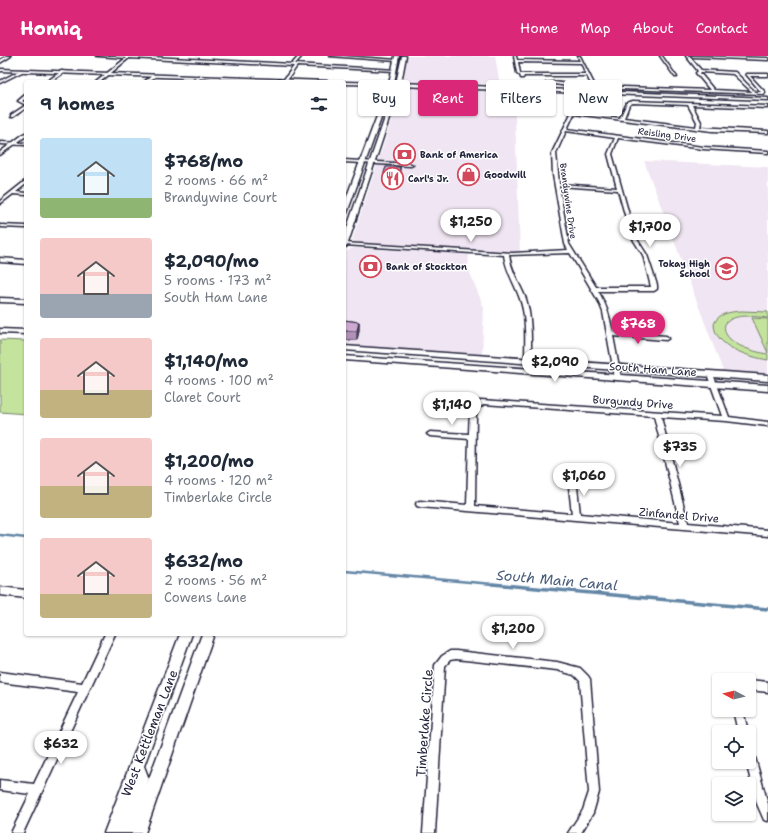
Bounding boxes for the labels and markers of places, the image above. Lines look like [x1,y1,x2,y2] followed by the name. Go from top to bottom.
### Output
[392,142,418,168] bank icon: Bank of America
[420,149,499,161] place label: Bank of America
[456,162,482,188] shop icon: Goodwill
[380,166,406,192] restaurant icon: Carl's Jr.
[484,169,526,181] place label: Goodwill
[408,173,449,185] place label: Carl's Jr.
[438,209,504,243] pin: $1,250
[617,214,683,248] pin: $1,700
[357,254,383,280] bank icon: Bank of Stockton
[713,256,739,282] school or university icon: Tokay High School
[658,258,710,280] place label: Tokay High School
[386,261,467,273] place label: Bank of Stockton
[614,311,662,345] pin: $768
[522,349,588,383] pin: $2,090
[419,392,485,426] pin: $1,140
[656,434,704,468] pin: $735
[551,463,617,497] pin: $1,060
[480,616,546,650] pin: $1,200
[37,731,85,765] pin: $632

